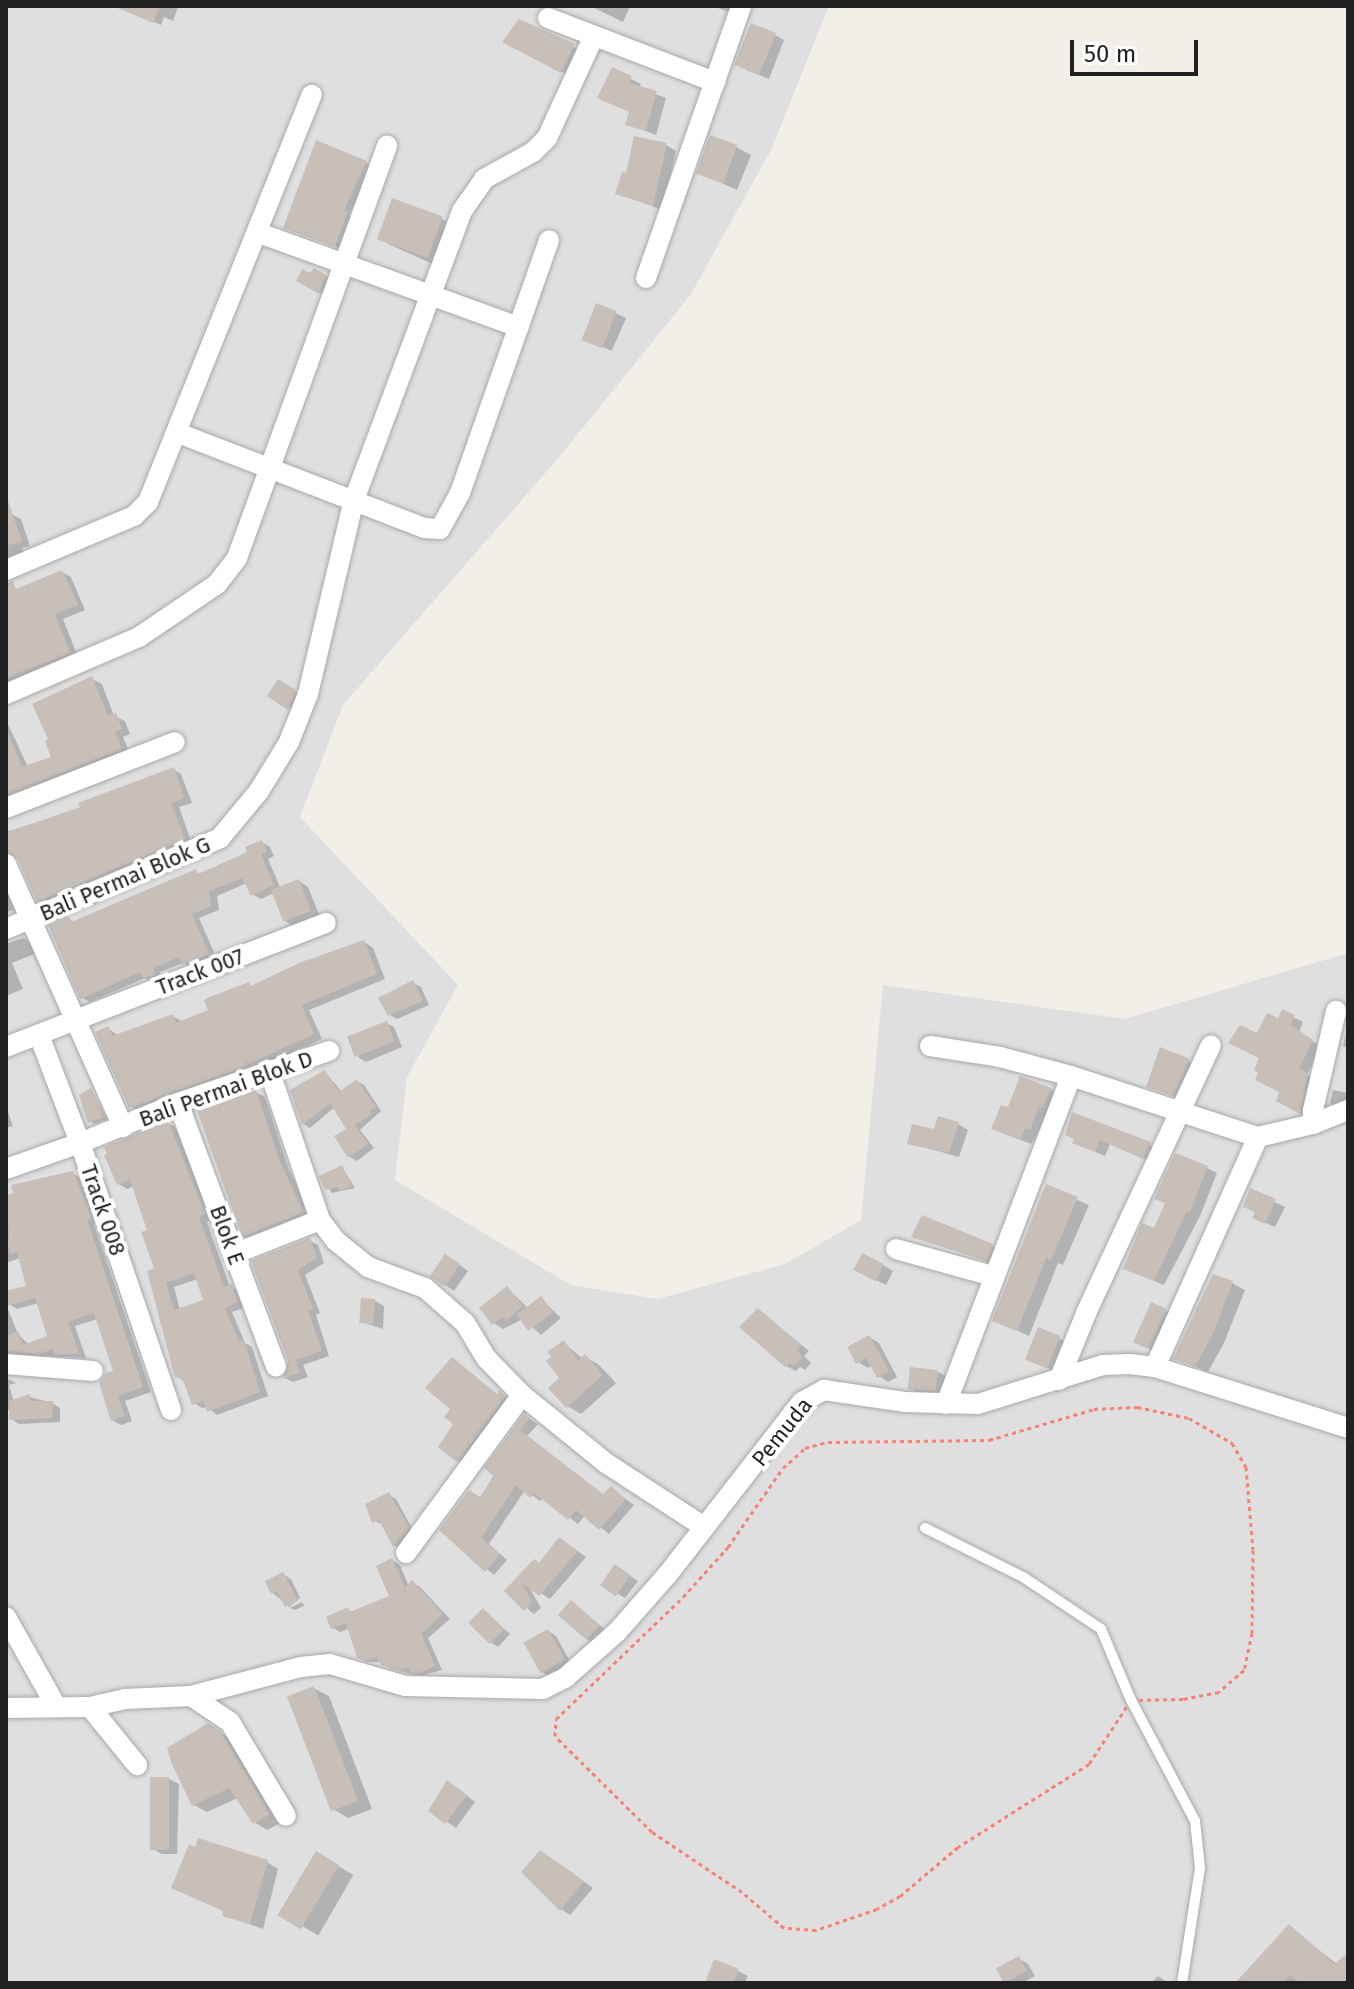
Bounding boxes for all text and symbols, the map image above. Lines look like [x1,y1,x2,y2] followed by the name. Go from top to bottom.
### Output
[1074,24,1202,74] scale bar
[1084,40,1136,68] text: 50 m
[36,831,214,927] street label: Bali Permai Blok G
[152,943,248,1001] street label: Track 007
[136,1045,316,1133] street label: Bali Permai Blok D
[75,1161,131,1259] street label: Track 008
[204,1202,250,1268] street label: Blok E
[746,1392,818,1472] street label: Pemuda

